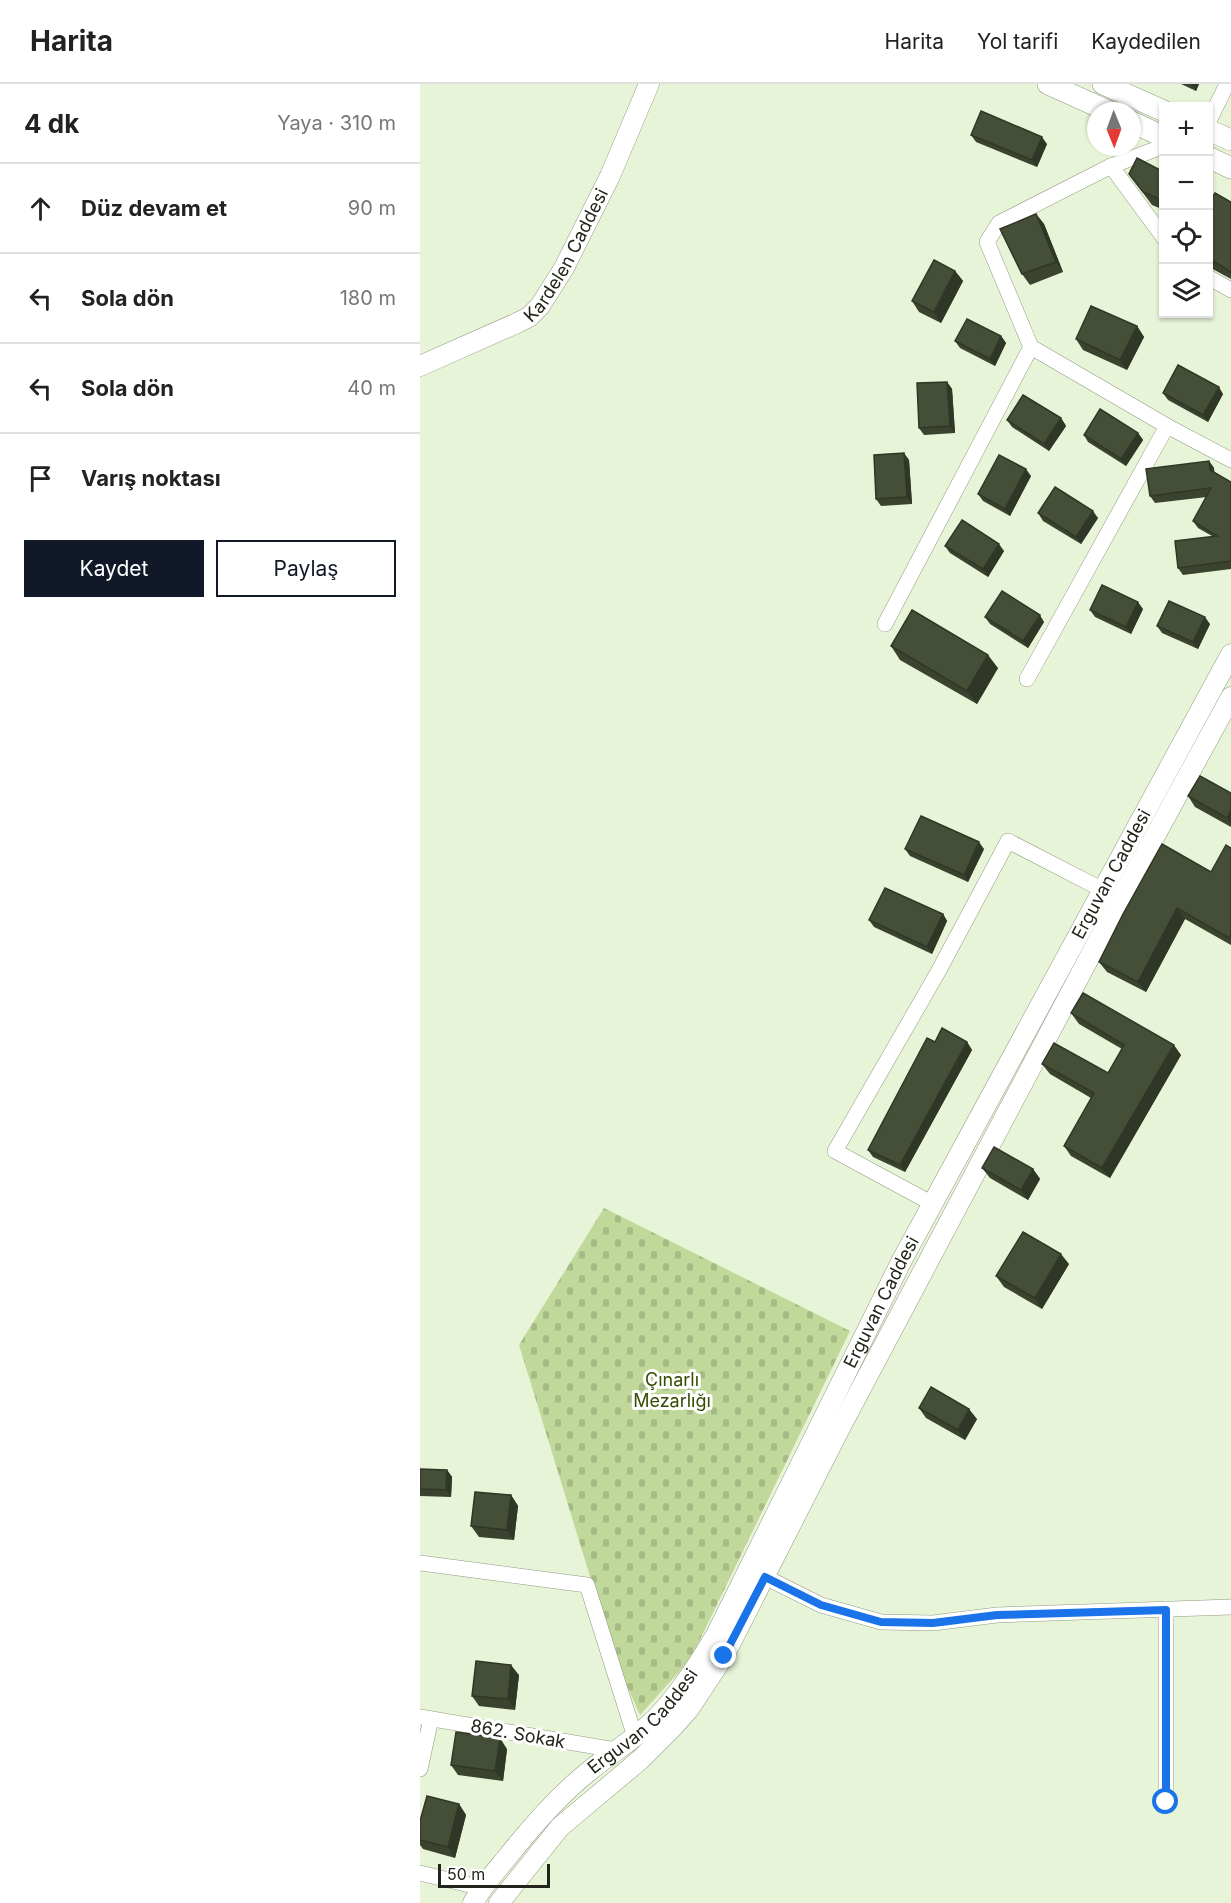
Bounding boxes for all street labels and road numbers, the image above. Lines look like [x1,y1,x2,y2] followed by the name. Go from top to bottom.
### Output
[519,185,612,326] street label: Kardelen Caddesi
[1067,805,1155,943] street label: Erguvan Caddesi
[839,1233,923,1371] street label: Erguvan Caddesi
[583,1665,702,1778] street label: Erguvan Caddesi
[469,1715,567,1752] street label: 862. Sokak

